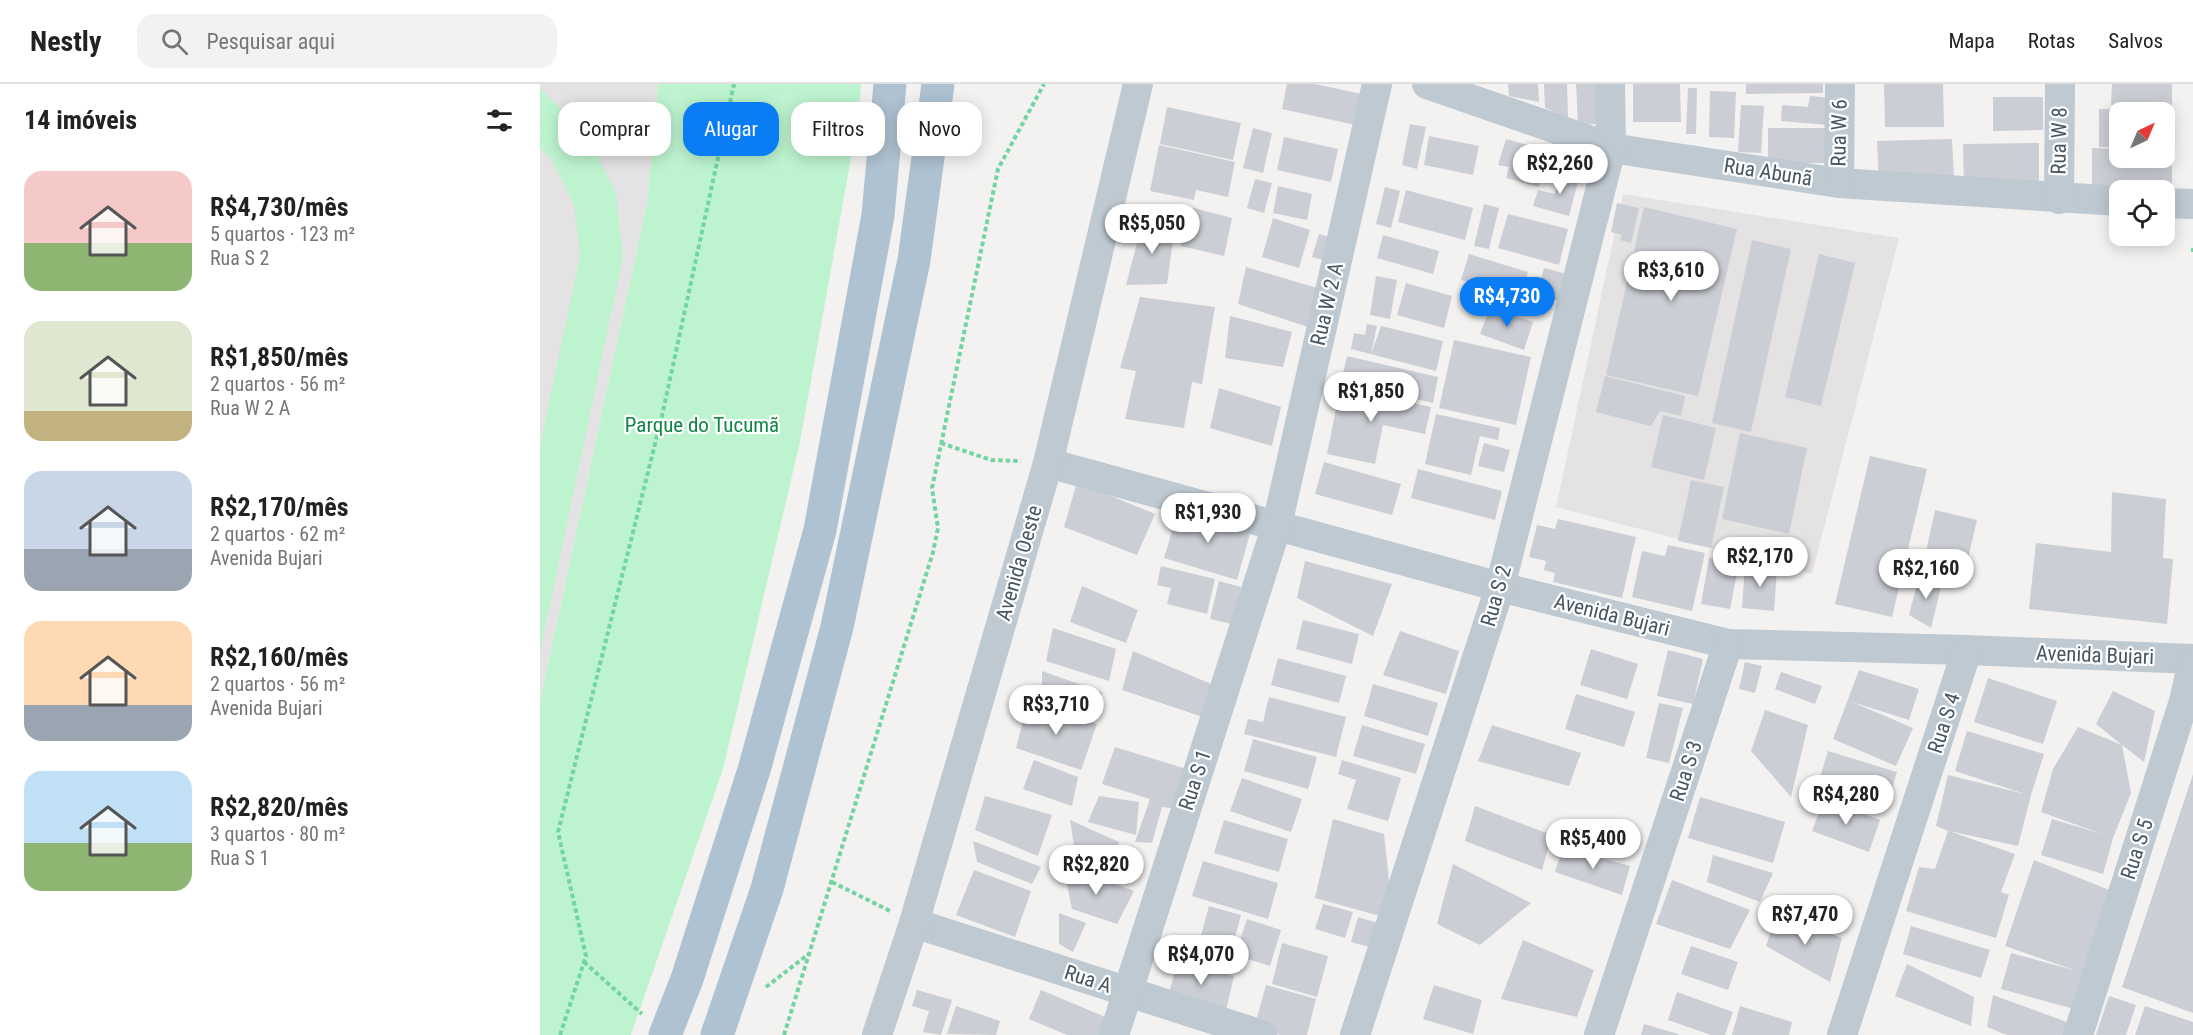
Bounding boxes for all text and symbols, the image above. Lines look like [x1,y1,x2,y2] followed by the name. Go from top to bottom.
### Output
[137,14,557,68] search box
[30,25,101,58] text: Nestly
[158,25,191,58] icon: search
[206,29,335,54] text: Pesquisar aqui
[1948,29,1995,53] text: Mapa
[2028,29,2075,53] text: Rotas
[2108,29,2163,53] text: Salvos
[1826,99,1852,167] street label: Rua W 6
[558,102,671,156] chip: Comprar
[683,102,779,156] chip: Alugar
[791,102,885,156] chip: Filtros
[897,102,982,156] chip: Novo
[2109,102,2175,168] north arrow
[2109,102,2175,246] map controls
[483,104,516,137] icon: filters
[24,105,137,135] text: 14 imóveis
[2046,107,2072,175] street label: Rua W 8
[1505,144,1615,195] pin: R$2,260
[1527,151,1593,175] text: R$2,260
[1722,153,1814,191] street label: Rua Abunã
[2109,180,2175,246] button: locate
[210,192,349,222] text: R$4,730/mês
[72,195,144,267] icon: home
[1097,204,1207,255] pin: R$5,050
[1119,211,1185,235] text: R$5,050
[210,222,355,246] text: 5 quartos · 123 m²
[210,246,269,270] text: Rua S 2
[1616,251,1726,302] pin: R$3,610
[1638,258,1704,282] text: R$3,610
[1306,260,1348,348] street label: Rua W 2 A
[1452,277,1562,328] pin: R$4,730
[1474,284,1540,308] text: R$4,730
[210,342,349,372] text: R$1,850/mês
[72,345,144,417] icon: home
[210,372,345,396] text: 2 quartos · 56 m²
[1316,372,1426,423] pin: R$1,850
[1338,379,1404,403] text: R$1,850
[210,396,290,420] text: Rua W 2 A
[625,413,779,437] park label: Parque do Tucumã
[210,492,349,522] text: R$2,170/mês
[1153,493,1263,544] pin: R$1,930
[72,495,144,567] icon: home
[1175,500,1241,524] text: R$1,930
[991,503,1047,623] street label: Avenida Oeste
[210,522,345,546] text: 2 quartos · 62 m²
[1705,537,1815,588] pin: R$2,170
[1727,544,1793,568] text: R$2,170
[210,546,323,570] text: Avenida Bujari
[1871,549,1981,600] pin: R$2,160
[1893,556,1959,580] text: R$2,160
[1476,563,1516,629] street label: Rua S 2
[1552,589,1672,641] street label: Avenida Bujari
[2036,641,2154,669] street label: Avenida Bujari
[210,642,349,672] text: R$2,160/mês
[72,645,144,717] icon: home
[210,672,345,696] text: 2 quartos · 56 m²
[1001,685,1111,736] pin: R$3,710
[1923,690,1965,756] street label: Rua S 4
[1023,692,1089,716] text: R$3,710
[210,696,323,720] text: Avenida Bujari
[1665,738,1707,804] street label: Rua S 3
[1174,747,1216,813] street label: Rua S 1
[1791,775,1901,826] pin: R$4,280
[1813,782,1879,806] text: R$4,280
[210,792,349,822] text: R$2,820/mês
[72,795,144,867] icon: home
[2116,816,2158,882] street label: Rua S 5
[1538,819,1648,870] pin: R$5,400
[210,822,345,846] text: 3 quartos · 80 m²
[1560,826,1626,850] text: R$5,400
[1041,845,1151,896] pin: R$2,820
[210,846,269,870] text: Rua S 1
[1063,852,1129,876] text: R$2,820
[1750,895,1860,946] pin: R$7,470
[1772,902,1838,926] text: R$7,470
[1146,935,1256,986] pin: R$4,070
[1168,942,1234,966] text: R$4,070
[1061,960,1115,998] street label: Rua A

